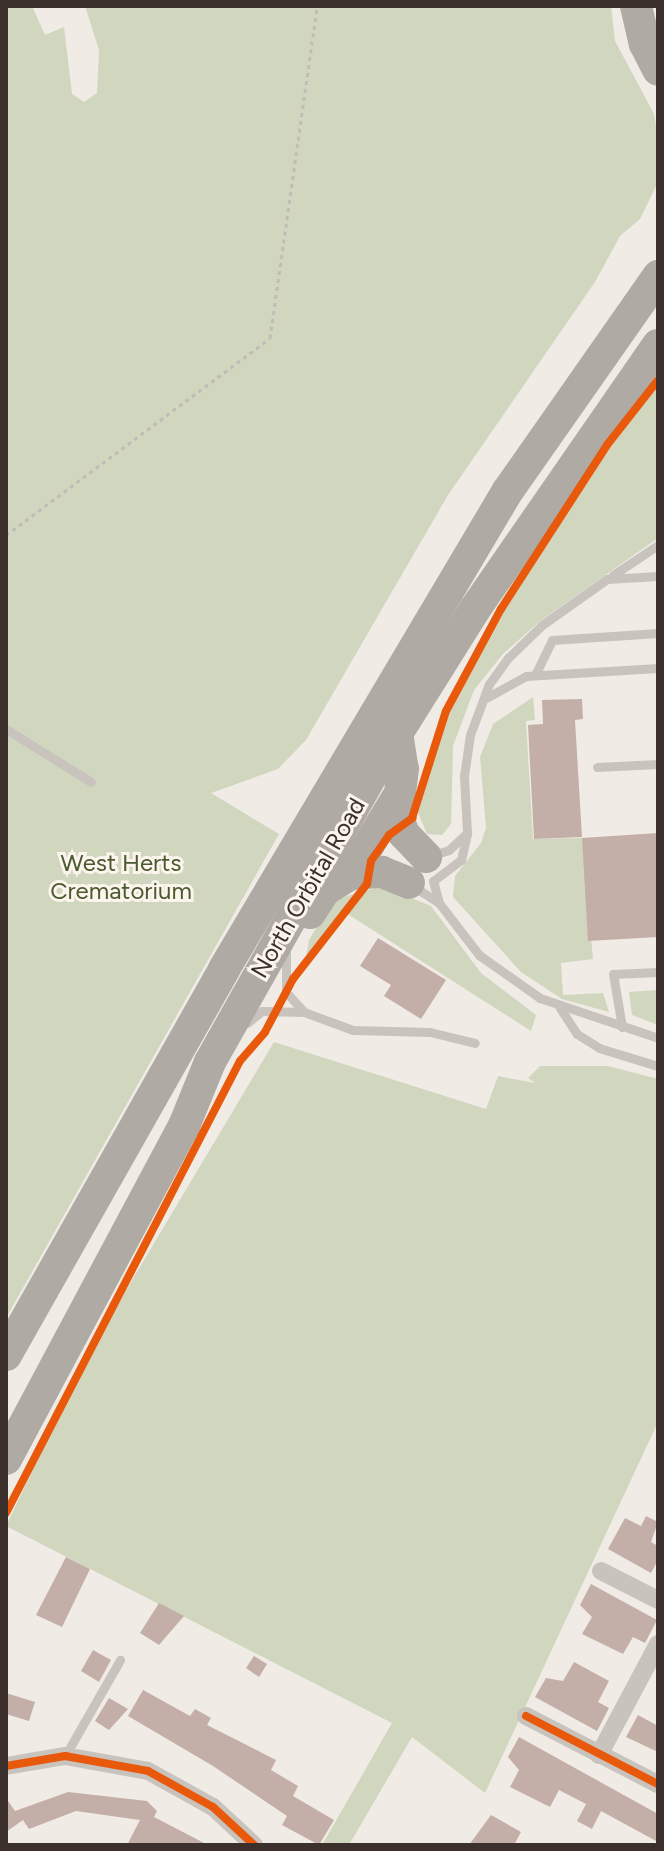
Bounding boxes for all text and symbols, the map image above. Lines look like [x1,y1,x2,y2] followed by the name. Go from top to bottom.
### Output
[245,793,371,983] street label: North Orbital Road
[50,849,192,905] park label: West Herts Crematorium

